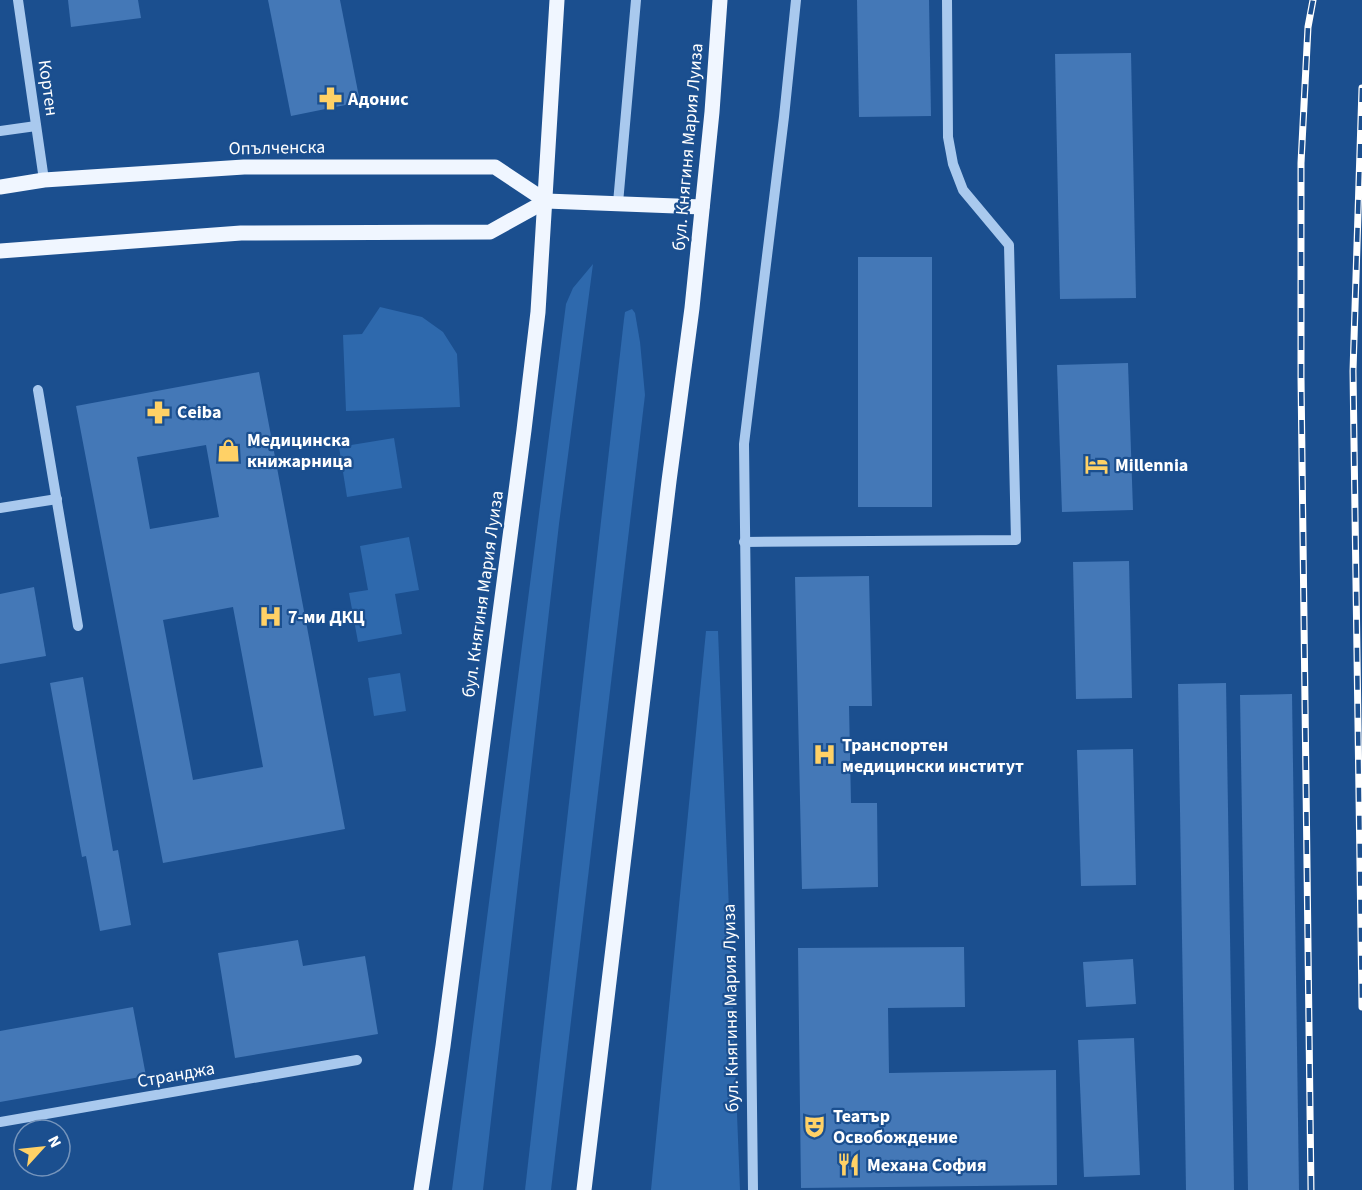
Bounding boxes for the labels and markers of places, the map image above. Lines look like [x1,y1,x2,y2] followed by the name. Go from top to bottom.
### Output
[317,86,343,112] pharmacy icon: Адонис
[347,87,409,112] place label: Адонис
[146,399,172,425] pharmacy icon: Ceiba
[177,400,221,425] place label: Ceiba
[247,428,353,474] place label: Медицинска книжарница
[216,437,242,463] shop icon: Медицинска книжарница
[1084,452,1110,478] hotel icon: Millennia
[1115,453,1188,478] place label: Millennia
[257,604,283,630] hospital icon: 7-ми ДКЦ
[288,605,365,630] place label: 7-ми ДКЦ
[842,733,1024,779] place label: Транспортен медицински институт
[811,742,837,768] hospital icon: Транспортен медицински институт
[833,1104,958,1150] place label: Театър Освобождение
[802,1113,828,1139] theatre icon: Театър Освобождение
[836,1152,862,1178] restaurant icon: Механа София
[867,1153,987,1178] place label: Механа София

